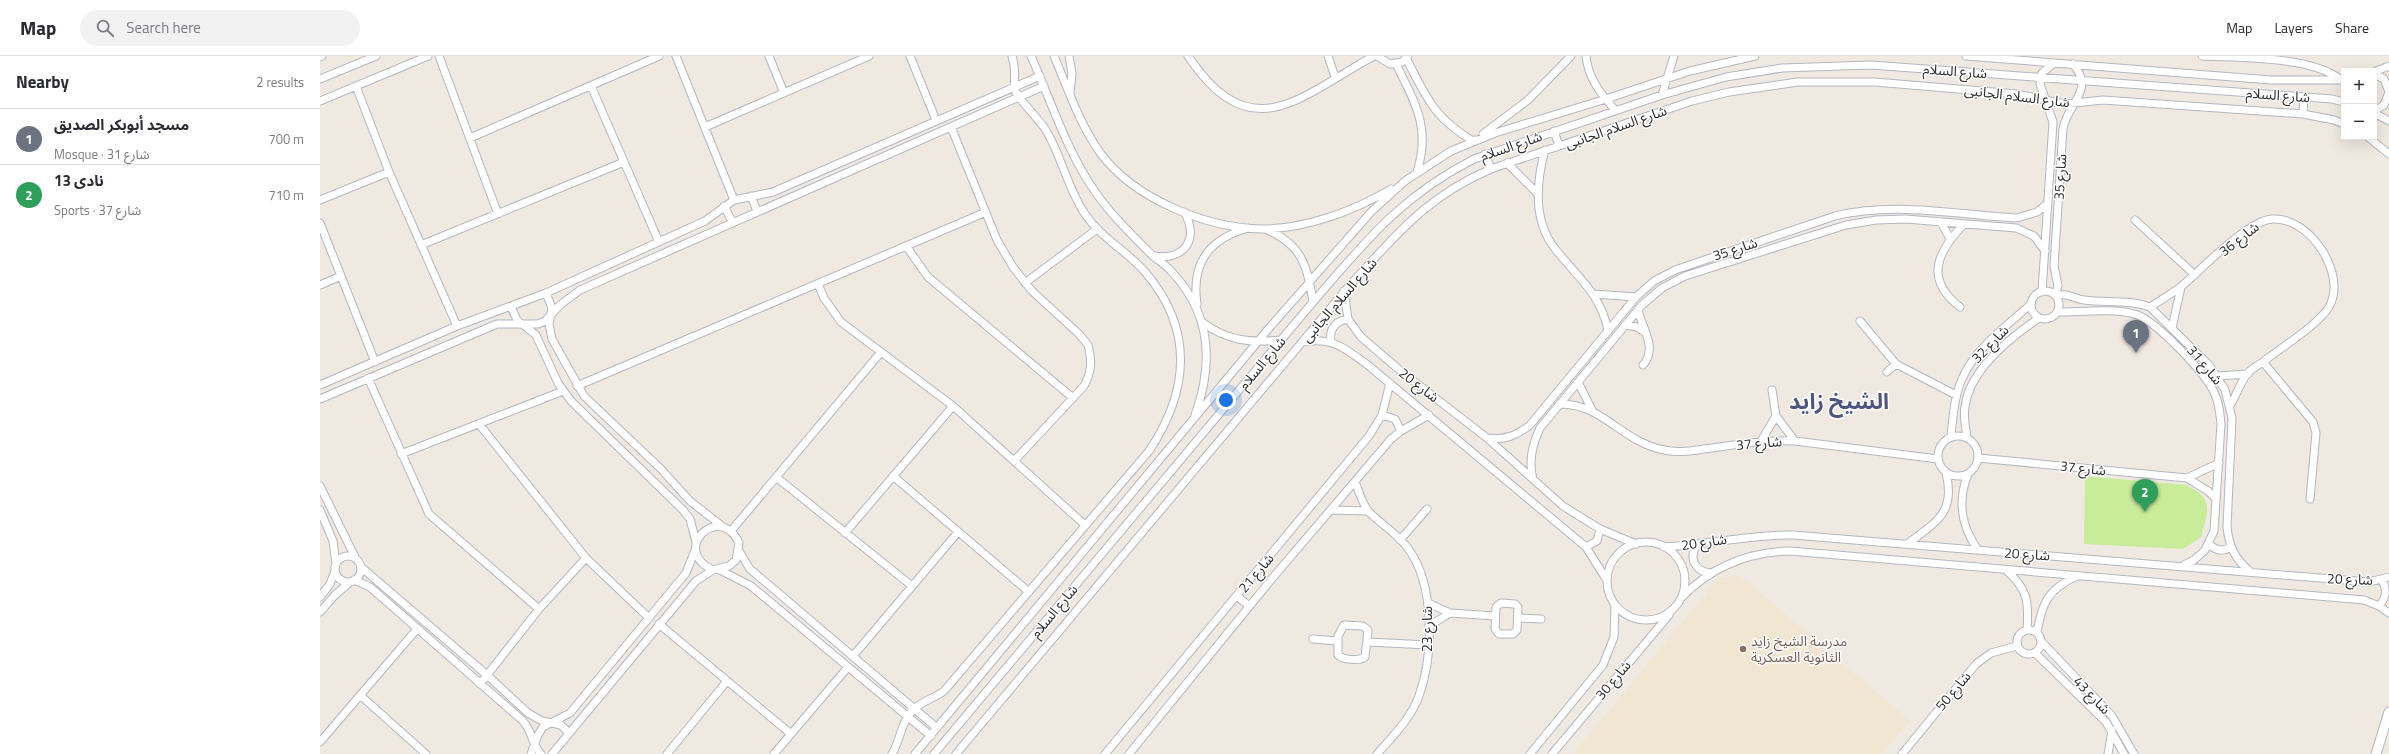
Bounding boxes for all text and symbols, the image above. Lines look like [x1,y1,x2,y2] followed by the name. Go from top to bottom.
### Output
[80,10,360,46] search box
[20,13,56,42] text: Map
[126,16,201,39] text: Search here
[94,17,116,39] icon: search
[2226,17,2252,38] text: Map
[2274,17,2313,38] text: Layers
[2335,17,2369,38] text: Share
[1922,58,1988,84] street label: شارع السلام
[2341,68,2377,140] map controls
[2341,68,2377,104] button: +
[16,69,69,95] text: Nearby
[256,72,304,92] text: 2 results
[1963,79,2071,113] street label: شارع السلام الجانبى
[2245,82,2311,108] street label: شارع السلام
[1562,99,1670,155] street label: شارع السلام الجانبى
[2341,104,2377,140] button: −
[54,113,189,136] text: مسجد أبوبكر الصديق
[1477,125,1545,167] street label: شارع السلام
[25,129,33,149] text: 1
[268,129,304,149] text: 700 m
[54,144,149,164] text: Mosque · شارع 31
[2047,153,2073,201] street label: شارع 35
[54,169,104,192] text: نادى 13
[25,185,33,205] text: 2
[268,185,304,205] text: 710 m
[54,200,141,220] text: Sports · شارع 37
[2214,216,2264,262] street label: شارع 36
[1710,231,1760,267] street label: شارع 35
[1296,253,1382,347] street label: شارع السلام الجانبى
[1966,320,2014,368] street label: شارع 32
[2123,320,2149,353] pin: 1
[1233,331,1291,395] street label: شارع السلام
[2182,340,2228,390] street label: شارع 31
[1394,362,1444,408] street label: شارع 20
[1789,384,1889,418] district label: الشيخ زايد
[1216,390,1236,410] your location
[1735,430,1783,456] street label: شارع 37
[2059,455,2107,481] street label: شارع 37
[2132,479,2158,512] pin: 2
[1680,528,1728,556] street label: شارع 20
[2003,541,2051,567] street label: شارع 20
[1233,548,1279,598] street label: شارع 21
[2327,567,2373,591] street label: شارع 20
[1025,579,1083,643] street label: شارع السلام
[1416,606,1438,652] street label: شارع 23
[1751,630,1847,667] place label: مدرسة الشيخ زايد الثانوية العسكرية
[1738,644,1748,654] marker: مدرسة الشيخ زايد الثانوية العسكرية
[1590,655,1636,705] street label: شارع 30
[1930,666,1976,716] street label: شارع 50
[2068,671,2116,719] street label: شارع 43

